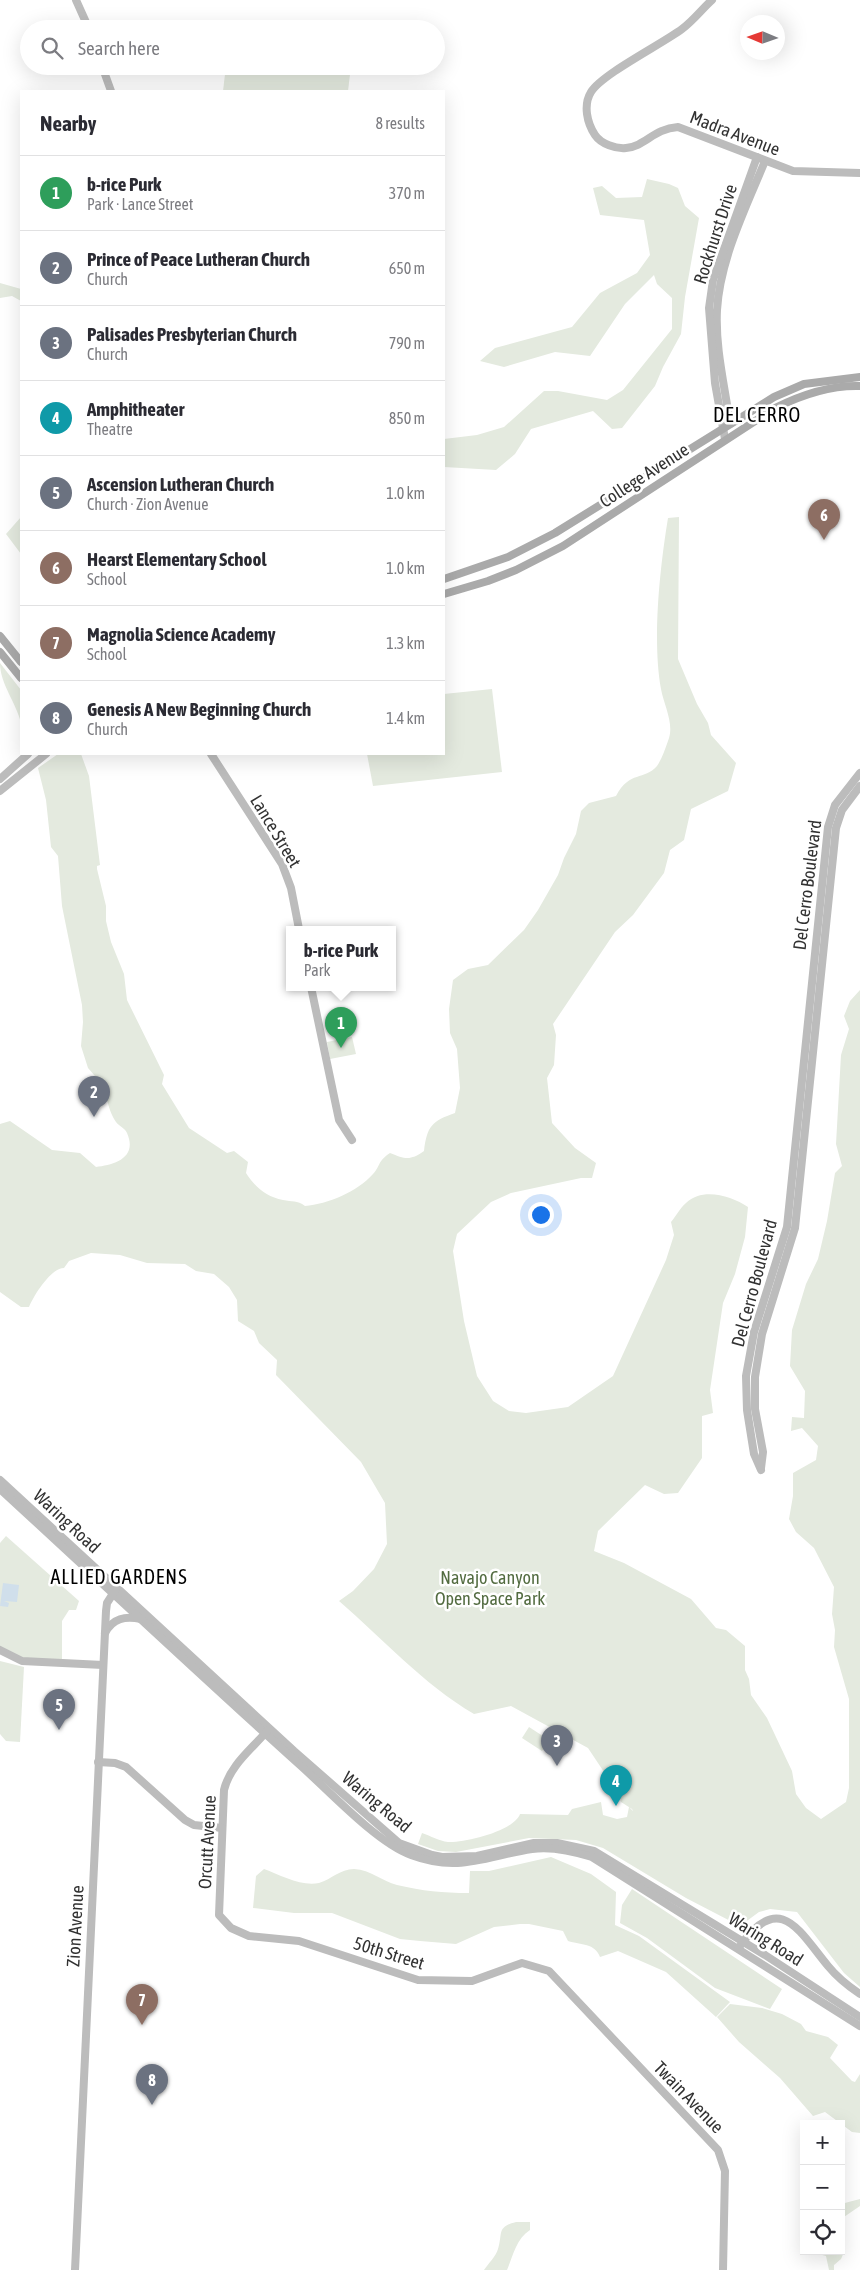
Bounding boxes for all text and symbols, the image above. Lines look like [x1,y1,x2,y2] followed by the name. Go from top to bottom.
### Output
[740,15,785,60] north arrow
[20,20,445,75] search box
[38,34,66,62] icon: search
[78,37,160,59] text: Search here
[687,106,783,160] street label: Madra Avenue
[40,111,96,135] text: Nearby
[375,114,425,132] text: 8 results
[87,173,161,195] text: b-rice Purk
[689,181,741,287] street label: Rockhurst Drive
[52,184,60,202] text: 1
[389,184,425,202] text: 370 m
[87,195,193,213] text: Park · Lance Street
[87,248,310,270] text: Prince of Peace Lutheran Church
[52,259,60,277] text: 2
[389,259,425,277] text: 650 m
[87,270,128,288] text: Church
[87,323,297,345] text: Palisades Presbyterian Church
[52,334,60,352] text: 3
[389,334,425,352] text: 790 m
[87,345,128,363] text: Church
[87,398,184,420] text: Amphitheater
[713,403,801,426] district label: DEL CERRO
[52,409,60,427] text: 4
[389,409,425,427] text: 850 m
[87,420,133,438] text: Theatre
[596,438,692,512] street label: College Avenue
[87,473,274,495] text: Ascension Lutheran Church
[52,484,60,502] text: 5
[386,484,425,502] text: 1.0 km
[87,495,209,513] text: Church · Zion Avenue
[808,499,840,540] pin: 6
[87,548,266,570] text: Hearst Elementary School
[52,559,60,577] text: 6
[386,559,425,577] text: 1.0 km
[87,570,127,588] text: School
[87,623,276,645] text: Magnolia Science Academy
[52,634,60,652] text: 7
[386,634,425,652] text: 1.3 km
[87,645,127,663] text: School
[87,698,311,720] text: Genesis A New Beginning Church
[52,709,60,727] text: 8
[386,709,425,727] text: 1.4 km
[87,720,128,738] text: Church
[246,791,306,871] street label: Lance Street
[789,819,825,951] street label: Del Cerro Boulevard
[286,926,396,991] popup
[304,939,378,961] text: b-rice Purk
[304,961,331,979] text: Park
[325,1007,357,1048] pin: 1
[78,1076,110,1117] pin: 2
[528,1202,554,1228] your location
[727,1217,781,1349] street label: Del Cerro Boulevard
[29,1485,105,1557] street label: Waring Road
[50,1565,188,1588] district label: ALLIED GARDENS
[435,1567,545,1609] park label: Navajo Canyon Open Space Park
[43,1689,75,1730] pin: 5
[541,1725,573,1766] pin: 3
[600,1765,632,1806] pin: 4
[338,1767,416,1837] street label: Waring Road
[194,1795,220,1889] street label: Orcutt Avenue
[62,1885,88,1967] street label: Zion Avenue
[725,1908,807,1970] street label: Waring Road
[351,1932,427,1974] street label: 50th Street
[126,1984,158,2025] pin: 7
[650,2057,728,2137] street label: Twain Avenue
[136,2064,168,2105] pin: 8
[800,2120,845,2255] map controls
[800,2120,845,2165] button: +
[800,2165,845,2210] button: −
[800,2210,845,2255] button: locate

